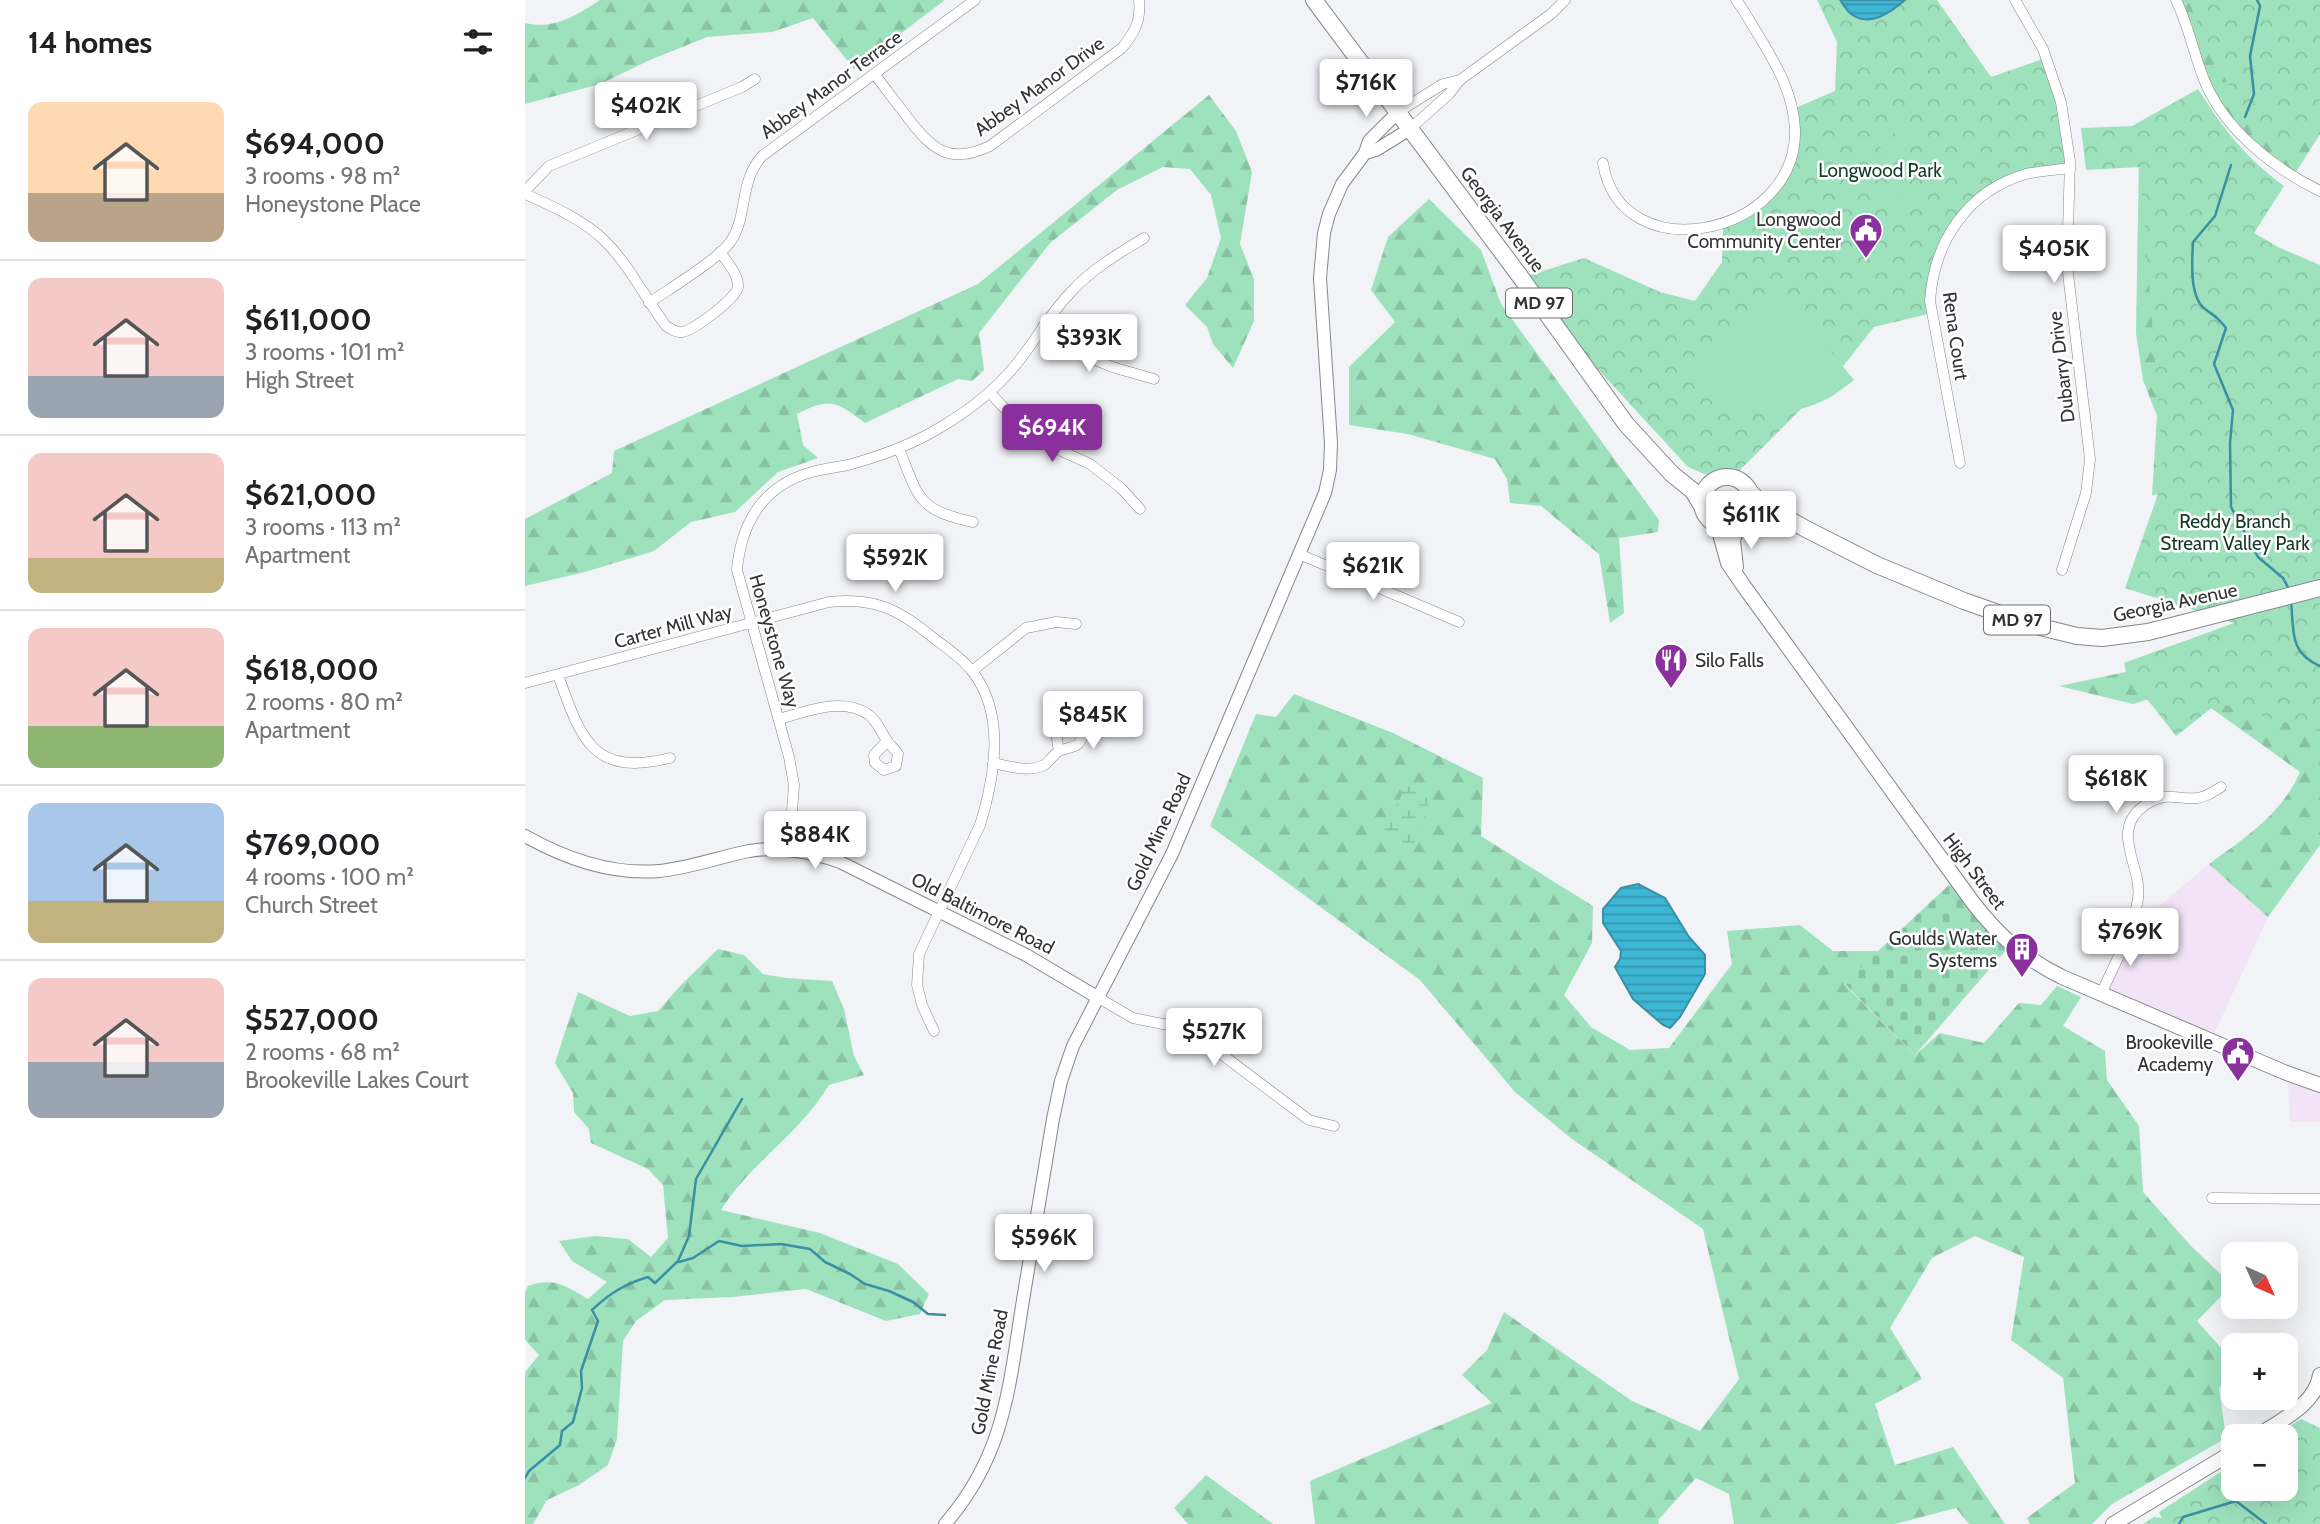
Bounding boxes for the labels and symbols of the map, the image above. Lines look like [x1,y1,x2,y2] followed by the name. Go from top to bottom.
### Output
[756,25,907,144] street label: Abbey Manor Terrace
[970,31,1109,141] street label: Abbey Manor Drive
[1317,60,1415,119] pin: $716K
[597,82,695,142] pin: $402K
[1818,159,1942,182] park label: Longwood Park
[1455,162,1550,277] street label: Georgia Avenue
[1687,208,1841,253] place label: Longwood Community Center
[1847,211,1885,260] public building icon: Longwood Community Center
[2005,226,2103,285] pin: $405K
[1506,288,1572,318] road number: MD 97
[1938,290,1973,382] street label: Rena Court
[2043,310,2080,424] street label: Dubarry Drive
[1040,314,1138,374] pin: $393K
[1003,405,1101,464] pin: $694K
[1702,491,1800,551] pin: $611K
[2160,510,2310,555] park label: Reddy Branch Stream Valley Park
[846,534,944,594] pin: $592K
[1324,542,1422,602] pin: $621K
[744,572,805,711] street label: Honeystone Way
[2111,578,2239,627] street label: Georgia Avenue
[612,600,735,653] street label: Carter Mill Way
[1984,606,2050,634] road number: MD 97
[1652,641,1690,690] restaurant icon: Silo Falls
[1695,649,1764,672] place label: Silo Falls
[1044,692,1142,751] pin: $845K
[2067,756,2165,815] pin: $618K
[1121,770,1196,895] street label: Gold Mine Road
[766,812,864,871] pin: $884K
[1938,828,2011,915] street label: High Street
[908,868,1058,959] street label: Old Baltimore Road
[2081,908,2179,968] pin: $769K
[1889,927,1997,972] place label: Goulds Water Systems
[2003,930,2041,979] building icon: Goulds Water Systems
[1165,1009,1263,1068] pin: $527K
[2125,1031,2213,1076] place label: Brookeville Academy
[2219,1034,2257,1083] public building icon: Brookeville Academy
[995,1214,1093,1274] pin: $596K
[2221,1242,2298,1320] north arrow
[966,1307,1013,1437] street label: Gold Mine Road

